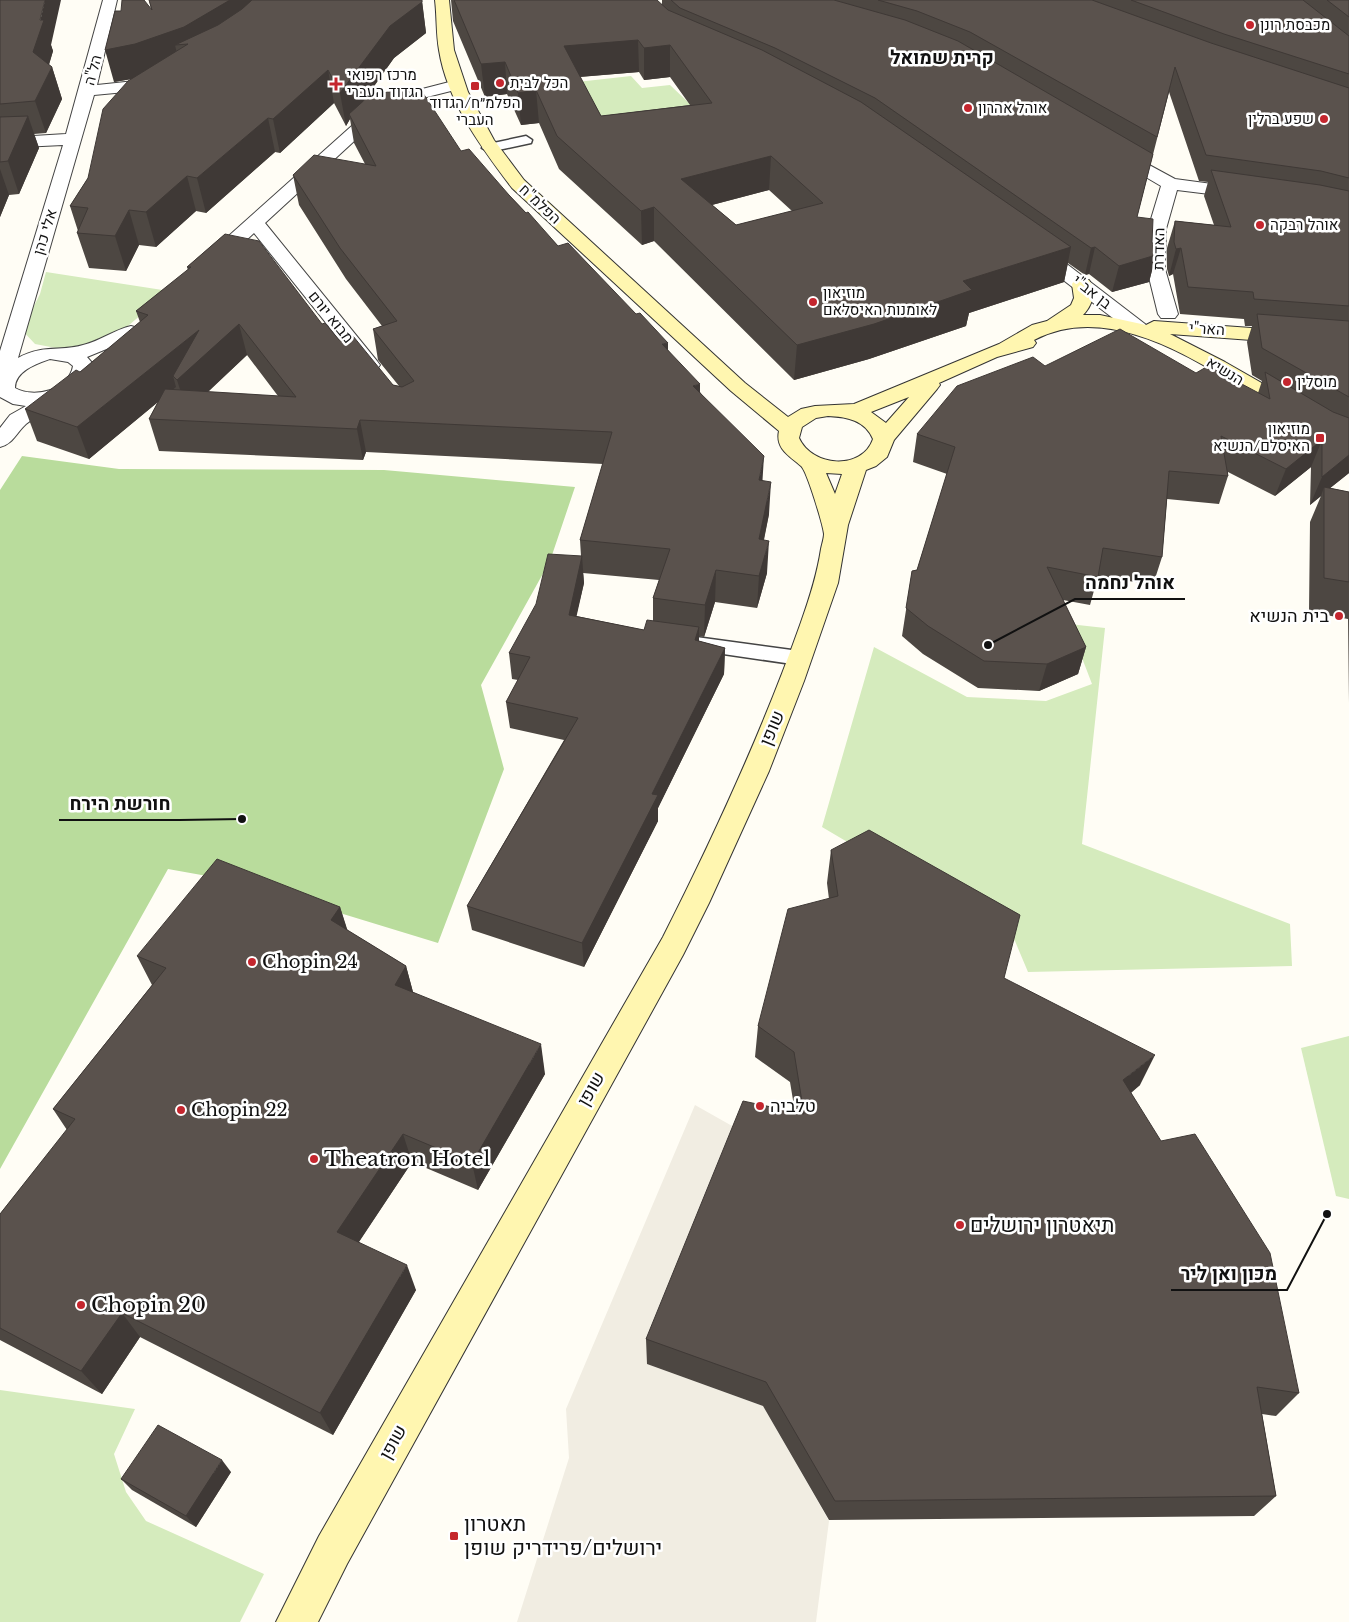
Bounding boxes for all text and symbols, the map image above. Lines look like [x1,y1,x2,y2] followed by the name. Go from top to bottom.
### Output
[1260,15,1330,34] place label: מכבסת רונן
[1244,19,1256,31] marker: מכבסת רונן
[890,46,994,69] district label: קרית שמואל
[79,53,106,87] street label: הל"ה
[347,65,423,101] place label: מרכז רפואי הגדוד העברי
[510,73,568,92] place label: הכל לבית
[329,77,343,91] marker: מרכז רפואי הגדוד העברי
[494,77,506,89] marker: הכל לבית
[469,80,481,92] marker: הפלמ״ח/הגדוד העברי
[429,93,521,129] place label: הפלמ״ח/הגדוד העברי
[978,98,1047,117] place label: אוהל אהרון
[962,102,974,114] marker: אוהל אהרון
[1248,109,1314,128] place label: שפע ברלין
[1318,113,1330,125] marker: שפע ברלין
[516,180,565,228] street label: הפלמ"ח
[29,206,61,257] street label: אלי כהן
[1270,215,1338,234] place label: אוהל רבקה
[1254,219,1266,231] marker: אוהל רבקה
[1149,227,1168,271] street label: האדרת
[1069,271,1116,313] street label: בן אב"י
[823,283,937,319] place label: מוזיאון לאומנות האיסלאם
[305,287,358,347] street label: מבוא יורם
[807,296,819,308] marker: מוזיאון לאומנות האיסלאם
[1188,318,1226,339] street label: האר"י
[1203,352,1247,389] street label: הנשיא
[1297,372,1337,391] place label: מוסלין
[1281,376,1293,388] marker: מוסלין
[1213,419,1310,455] place label: מוזיאון האיסלם/הנשיא
[1314,432,1326,444] marker: מוזיאון האיסלם/הנשיא
[1075,565,1185,599] callout: אוהל נחמה
[1085,571,1175,594] text: אוהל נחמה
[1249,605,1330,627] place label: בית הנשיא
[1333,610,1345,622] marker: בית הנשיא
[755,707,789,749] street label: שופן
[59,786,180,820] callout: חורשת הירח
[70,792,170,815] text: חורשת הירח
[262,951,358,973] place label: Chopin 24
[246,956,258,968] marker: Chopin 24
[572,1068,610,1110] street label: שופן
[770,1095,816,1117] place label: טלביה
[191,1099,288,1121] place label: Chopin 22
[754,1100,766,1112] marker: טלביה
[175,1104,187,1116] marker: Chopin 22
[324,1146,490,1172] place label: Theatron Hotel
[308,1153,320,1165] marker: Theatron Hotel
[970,1212,1114,1238] place label: תיאטרון ירושלים
[954,1219,966,1231] marker: תיאטרון ירושלים
[1171,1256,1287,1290] callout: מכון ואן ליר
[1181,1262,1277,1285] text: מכון ואן ליר
[91,1292,206,1318] place label: Chopin 20
[75,1299,87,1311] marker: Chopin 20
[375,1421,411,1463] street label: שופן
[464,1511,662,1561] place label: תאטרון ירושלים/פרידריק שופן
[448,1530,460,1542] marker: תאטרון ירושלים/פרידריק שופן

